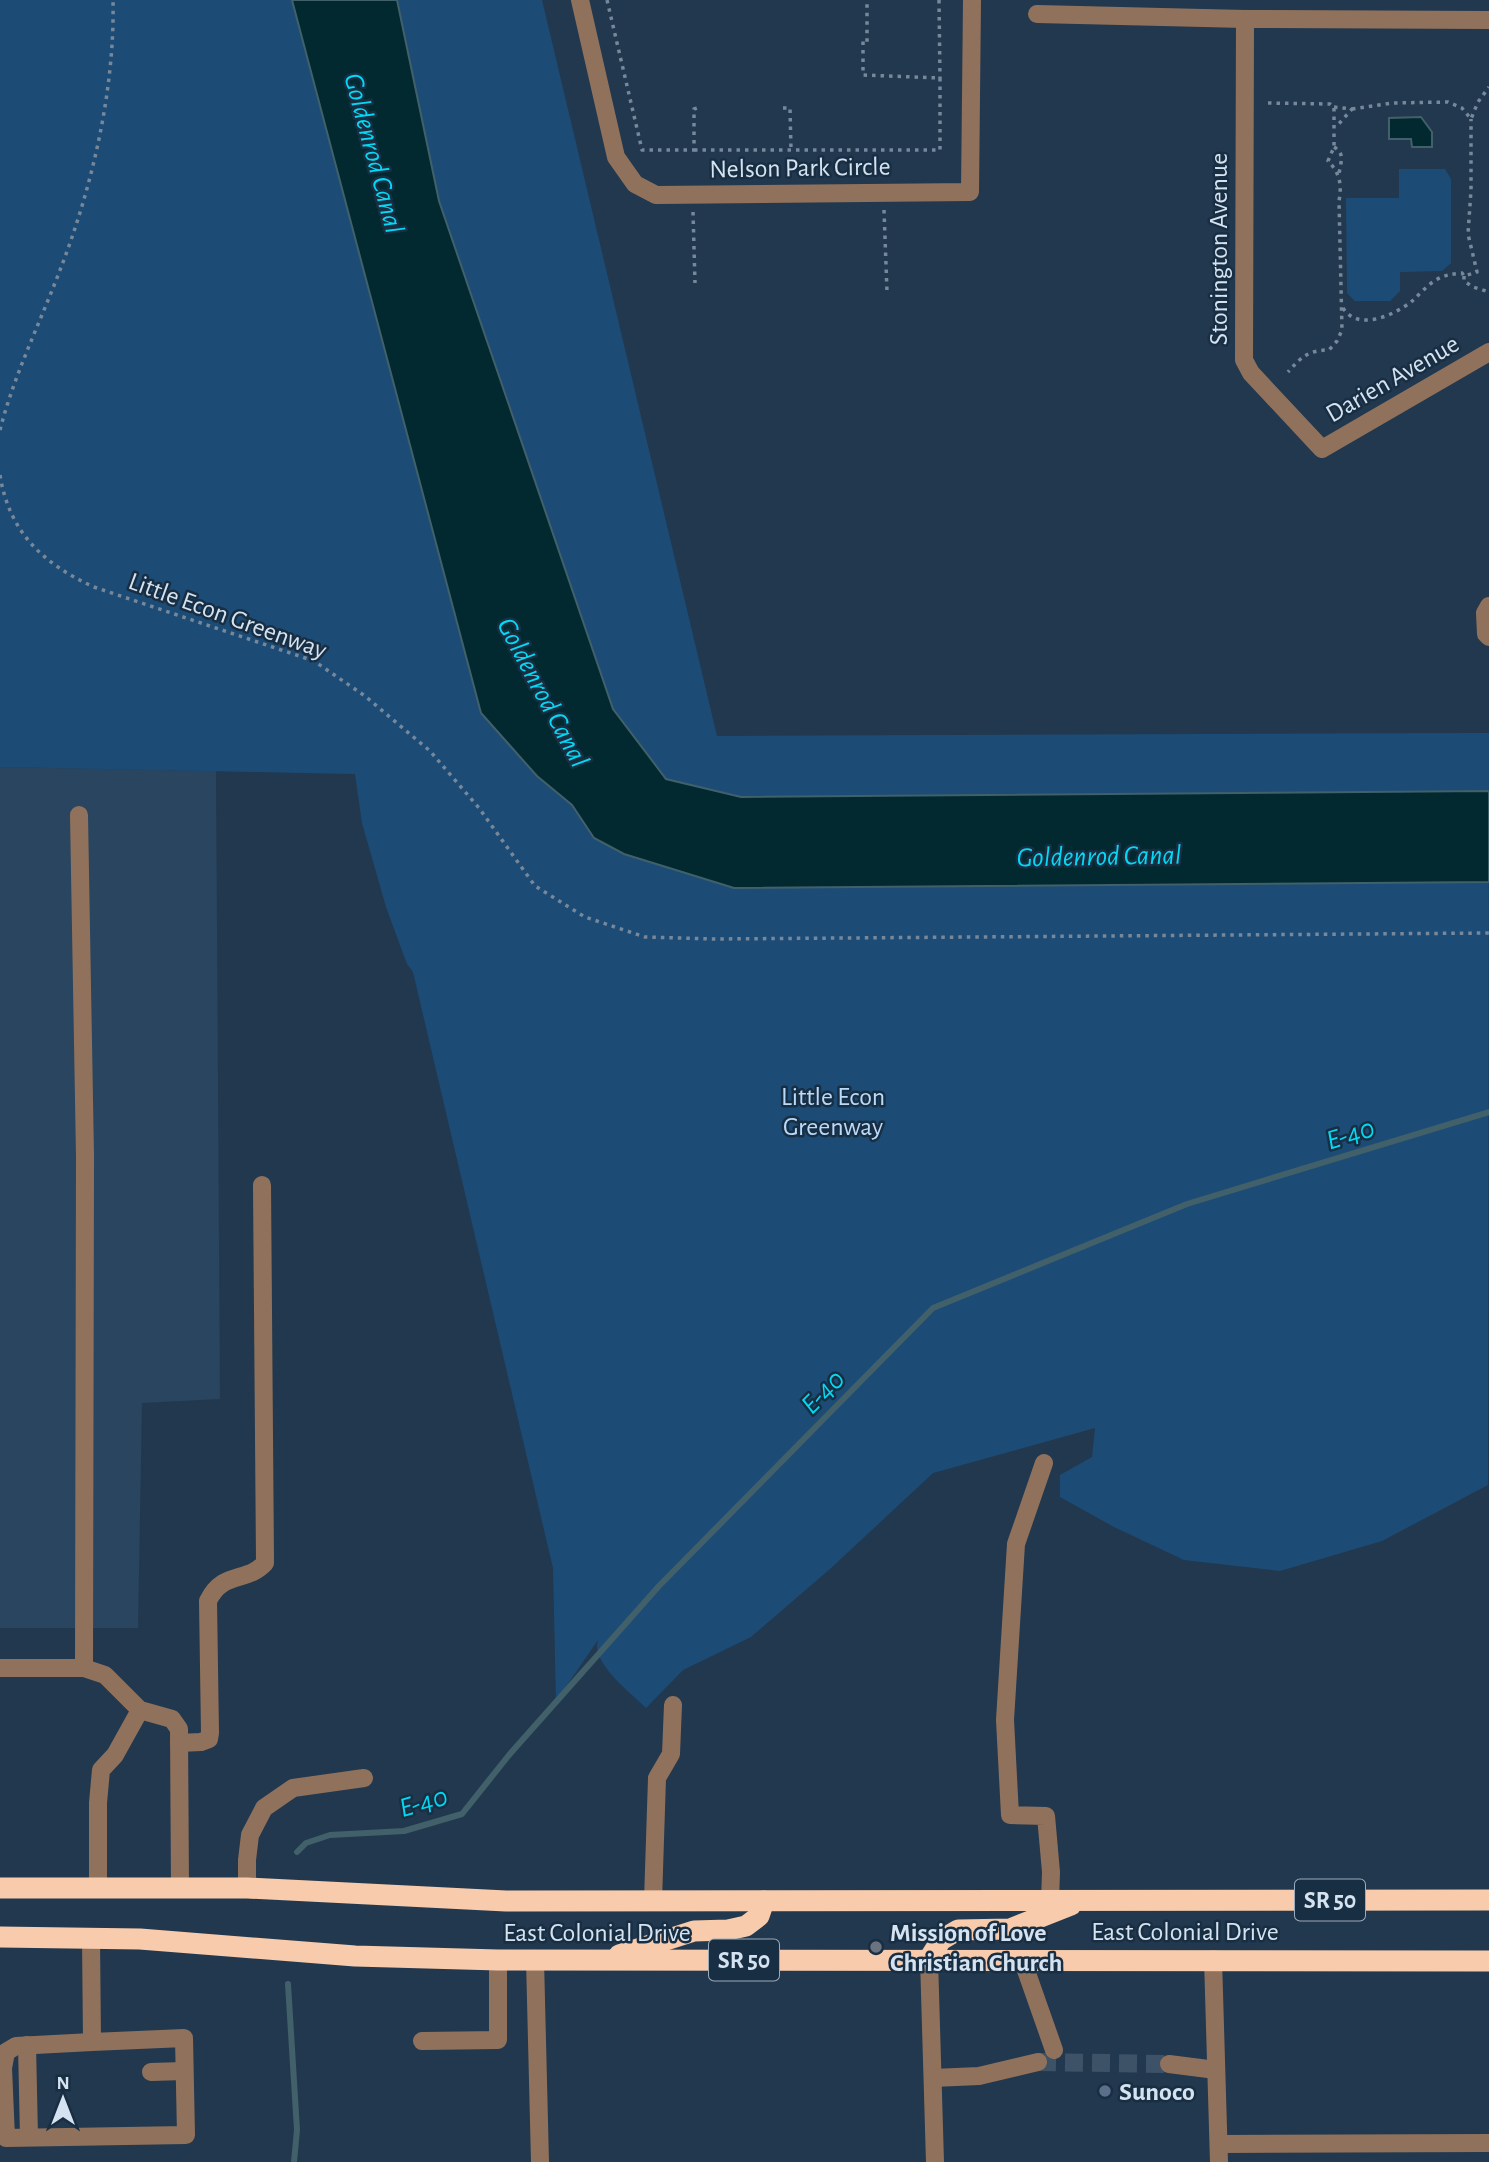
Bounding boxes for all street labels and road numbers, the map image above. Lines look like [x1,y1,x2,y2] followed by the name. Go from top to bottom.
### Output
[709,153,891,183] street label: Nelson Park Circle
[1206,153,1232,345] street label: Stonington Avenue
[1322,330,1463,427] street label: Darien Avenue
[125,568,330,664] street label: Little Econ Greenway
[1295,1880,1365,1921] road number: SR 50
[1091,1919,1279,1945] street label: East Colonial Drive
[503,1920,691,1946] street label: East Colonial Drive
[709,1940,779,1980] road number: SR 50

